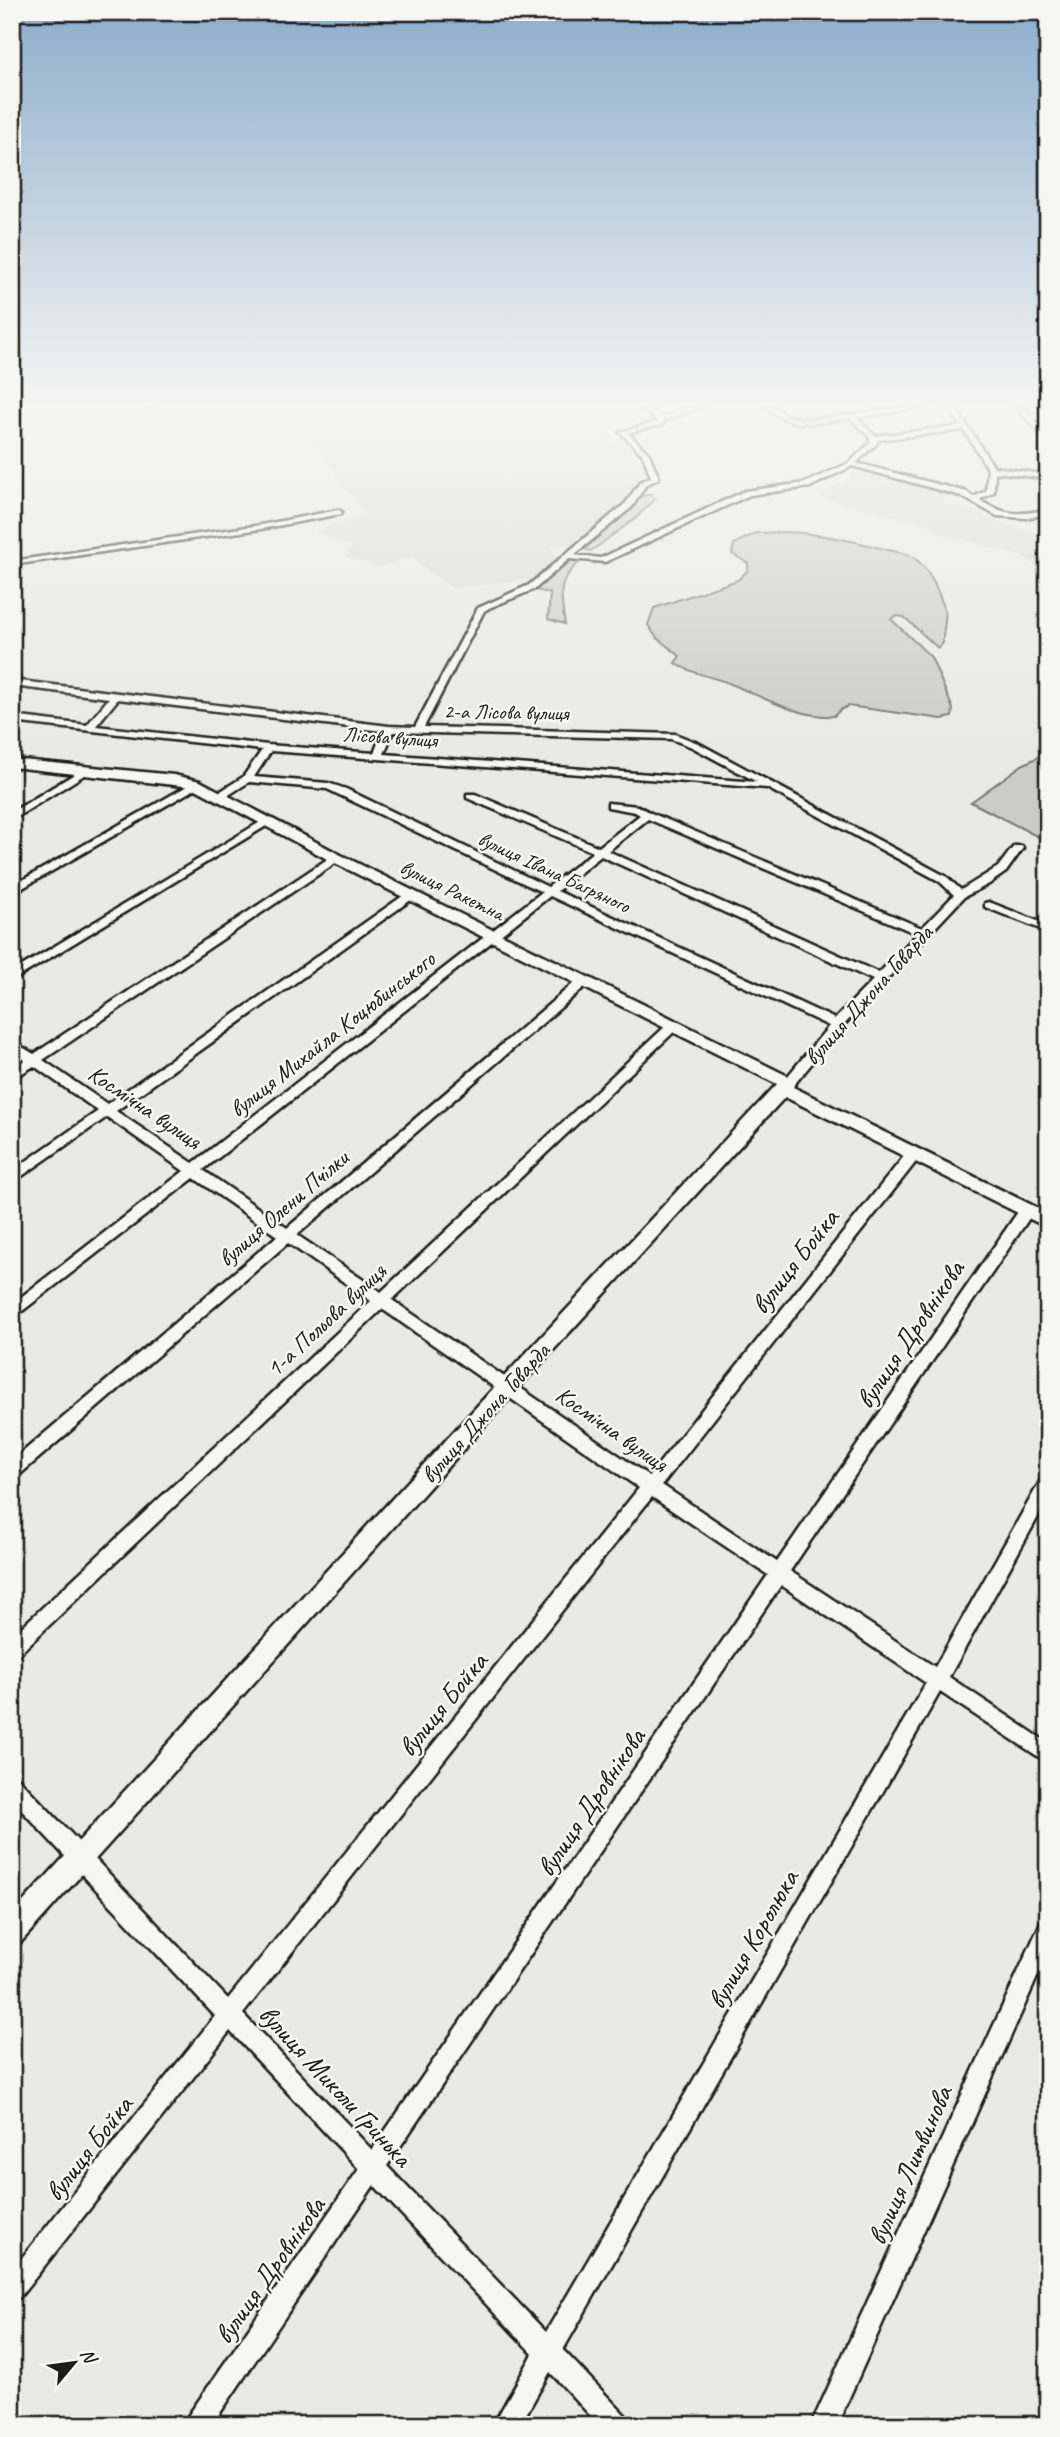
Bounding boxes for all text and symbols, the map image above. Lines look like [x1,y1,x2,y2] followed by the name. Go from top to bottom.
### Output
[443,698,570,726] street label: 2-а Лісова вулиця
[342,721,439,753] street label: Лісова вулиця
[474,825,635,919] street label: вулиця Івана Багряного
[396,854,510,927] street label: вулиця Ракетна
[797,917,940,1072] street label: вулиця Джона Говарда
[223,943,442,1124] street label: вулиця Михайла Коцюбинського
[83,1058,209,1157] street label: Космічна вулиця
[211,1142,356,1273] street label: вулиця Олени Пчілки
[742,1200,847,1321] street label: вулиця Бойка
[847,1252,973,1415] street label: вулиця Дровнікова
[260,1256,393,1383] street label: 1-а Польова вулиця
[414,1335,557,1490] street label: вулиця Джона Говарда
[550,1379,675,1479] street label: Космічна вулиця
[390,1644,496,1764] street label: вулиця Бойка
[528,1720,654,1883] street label: вулиця Дровнікова
[699,1862,807,2015] street label: вулиця Королюка
[251,1997,421,2175] street label: вулиця Миколи Гринька
[859,2079,961,2250] street label: вулиця Литвинова
[36,2087,141,2208] street label: вулиця Бойка
[206,2189,334,2350] street label: вулиця Дровнікова
[38,2328,108,2398] north arrow
[75,2344,103,2369] text: N

